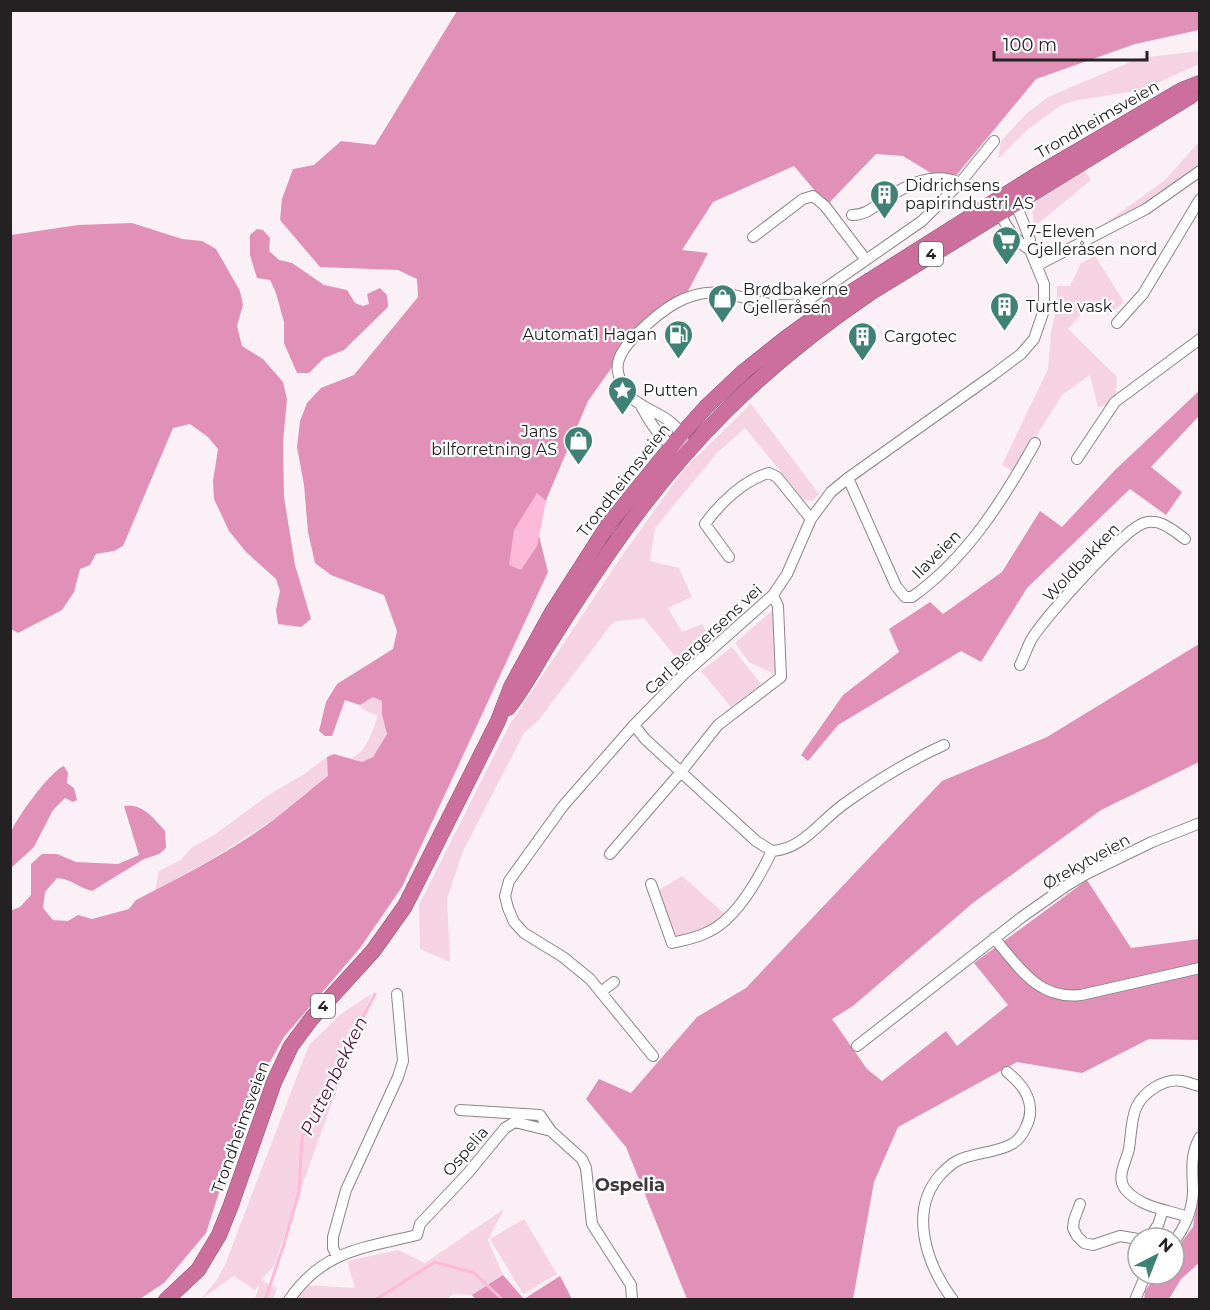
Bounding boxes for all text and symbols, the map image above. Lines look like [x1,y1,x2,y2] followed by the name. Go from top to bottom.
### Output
[994,24,1147,62] scale bar
[1003,34,1057,56] text: 100 m
[1032,76,1162,162] street label: Trondheimsveien
[905,176,1034,213] place label: Didrichsens papirindustri AS
[868,178,900,220] building icon: Didrichsens papirindustri AS
[1027,222,1157,259] place label: 7-Eleven Gjelleråsen nord
[990,224,1022,266] supermarket icon: 7-Eleven Gjelleråsen nord
[919,242,943,266] road number: 4
[743,280,848,317] place label: Brødbakerne Gjelleråsen
[706,282,738,324] shop icon: Brødbakerne Gjelleråsen
[989,290,1021,332] building icon: Turtle vask
[1026,297,1113,316] place label: Turtle vask
[662,318,694,360] fuel station icon: Automat1 Hagan
[847,320,879,362] building icon: Cargotec
[523,325,657,344] place label: Automat1 Hagan
[884,327,957,346] place label: Cargotec
[606,374,638,416] place icon: Putten
[643,381,698,400] place label: Putten
[573,420,674,541] street label: Trondheimsveien
[431,422,557,459] place label: Jans bilforretning AS
[562,424,594,466] shop icon: Jans bilforretning AS
[1039,519,1123,605] street label: Woldbakken
[908,526,965,583] street label: Ilaveien
[641,580,766,699] street label: Carl Bergersens vei
[1039,830,1133,893] street label: Ørekytveien
[311,994,335,1018] road number: 4
[296,1013,372,1139] water label: Puttenbekken
[208,1059,273,1196] street label: Trondheimsveien
[439,1123,492,1180] street label: Ospelia
[595,1174,665,1196] district label: Ospelia
[1126,1226,1186,1286] north arrow
[1155,1234,1177,1257] text: N

